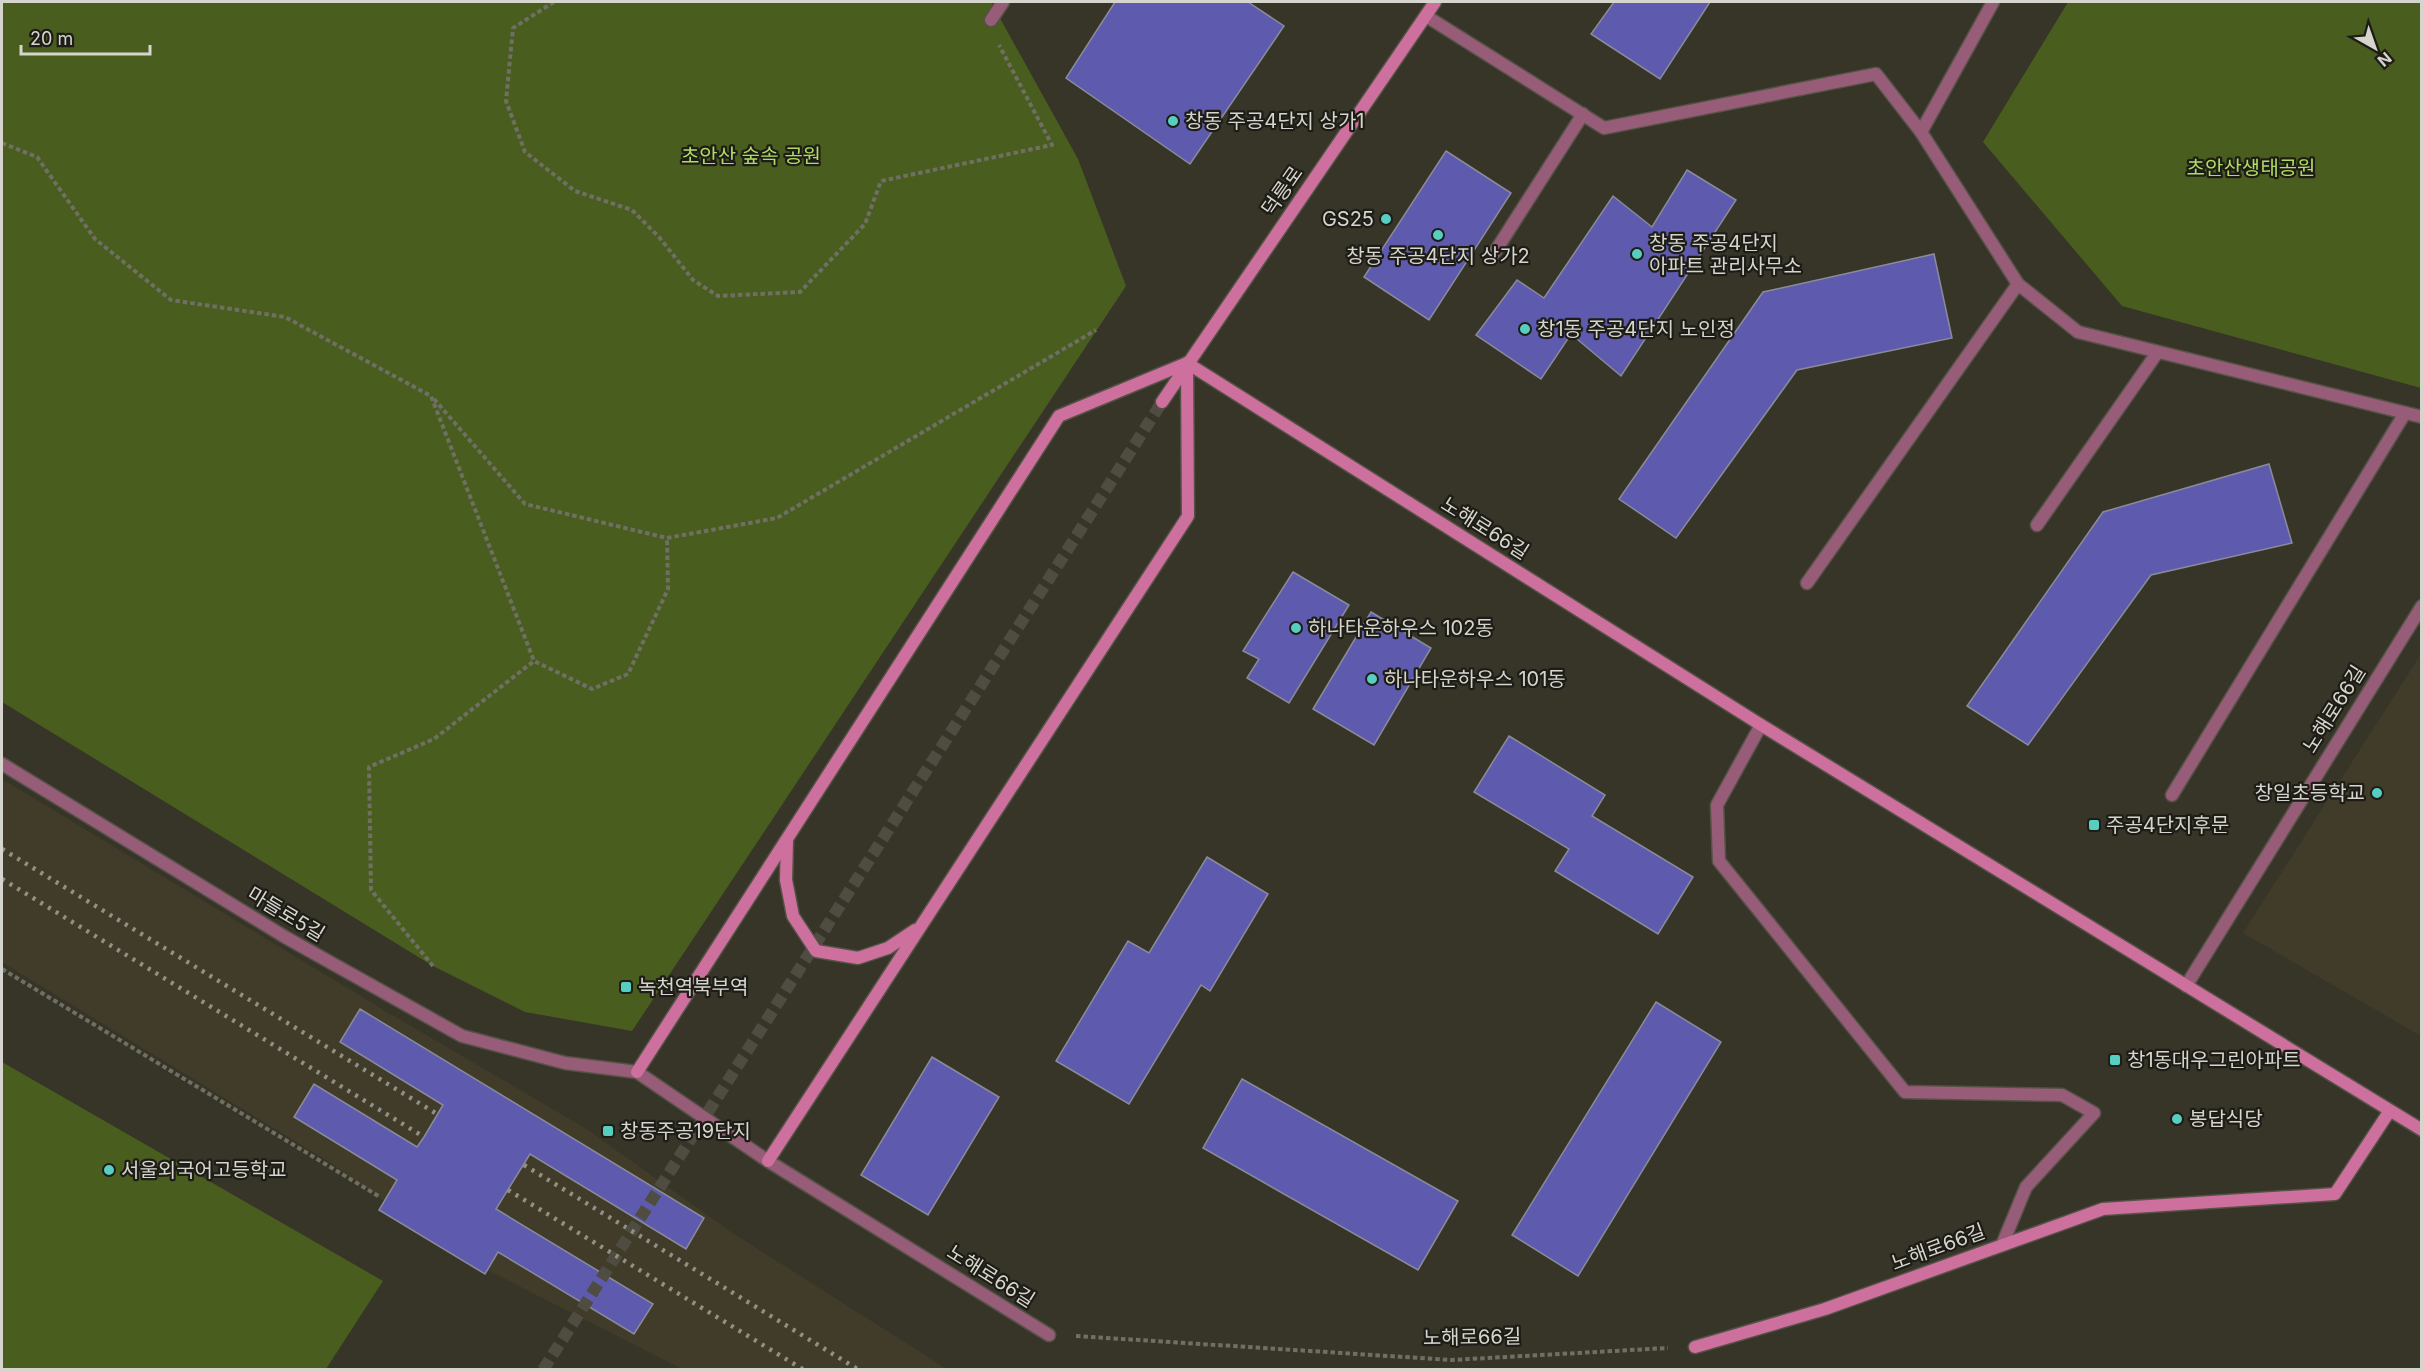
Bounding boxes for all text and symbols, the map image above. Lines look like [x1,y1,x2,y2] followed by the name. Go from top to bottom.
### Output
[21,18,150,56] scale bar
[2345,18,2405,78] north arrow
[30,28,73,49] text: 20 m
[2374,48,2396,71] text: N
[1185,109,1365,133] place label: 창동 주공4단지 상가1
[1166,114,1180,128] marker: 창동 주공4단지 상가1
[681,144,821,168] park label: 초안산 숲속 공원
[2187,156,2315,180] park label: 초안산생태공원
[1256,162,1308,220] street label: 덕릉로
[1322,207,1374,231] place label: GS25
[1379,212,1393,226] marker: GS25
[1431,228,1445,242] marker: 창동 주공4단지 상가2
[1649,231,1802,278] place label: 창동 주공4단지 아파트 관리사무소
[1346,244,1530,268] place label: 창동 주공4단지 상가2
[1630,247,1644,261] marker: 창동 주공4단지 아파트 관리사무소
[1537,317,1735,341] place label: 창1동 주공4단지 노인정
[1518,322,1532,336] marker: 창1동 주공4단지 노인정
[1437,492,1533,564] street label: 노해로66길
[1308,616,1494,640] place label: 하나타운하우스 102동
[1289,621,1303,635] marker: 하나타운하우스 102동
[2298,661,2370,757] street label: 노해로66길
[1384,667,1566,691] place label: 하나타운하우스 101동
[1365,672,1379,686] marker: 하나타운하우스 101동
[2255,781,2365,805] place label: 창일초등학교
[2370,786,2384,800] marker: 창일초등학교
[2106,813,2229,837] place label: 주공4단지후문
[2087,818,2101,832] marker: 주공4단지후문
[243,882,329,946] street label: 마들로5길
[638,975,748,999] place label: 녹천역북부역
[619,980,633,994] marker: 녹천역북부역
[2127,1048,2301,1072] place label: 창1동대우그린아파트
[2108,1053,2122,1067] marker: 창1동대우그린아파트
[2189,1107,2263,1131] place label: 봉답식당
[2170,1112,2184,1126] marker: 봉답식당
[620,1119,751,1143] place label: 창동주공19단지
[601,1124,615,1138] marker: 창동주공19단지
[121,1158,287,1182] place label: 서울외국어고등학교
[102,1163,116,1177] marker: 서울외국어고등학교
[1888,1219,1988,1275] street label: 노해로66길
[943,1240,1039,1312] street label: 노해로66길
[1423,1324,1521,1350] street label: 노해로66길

